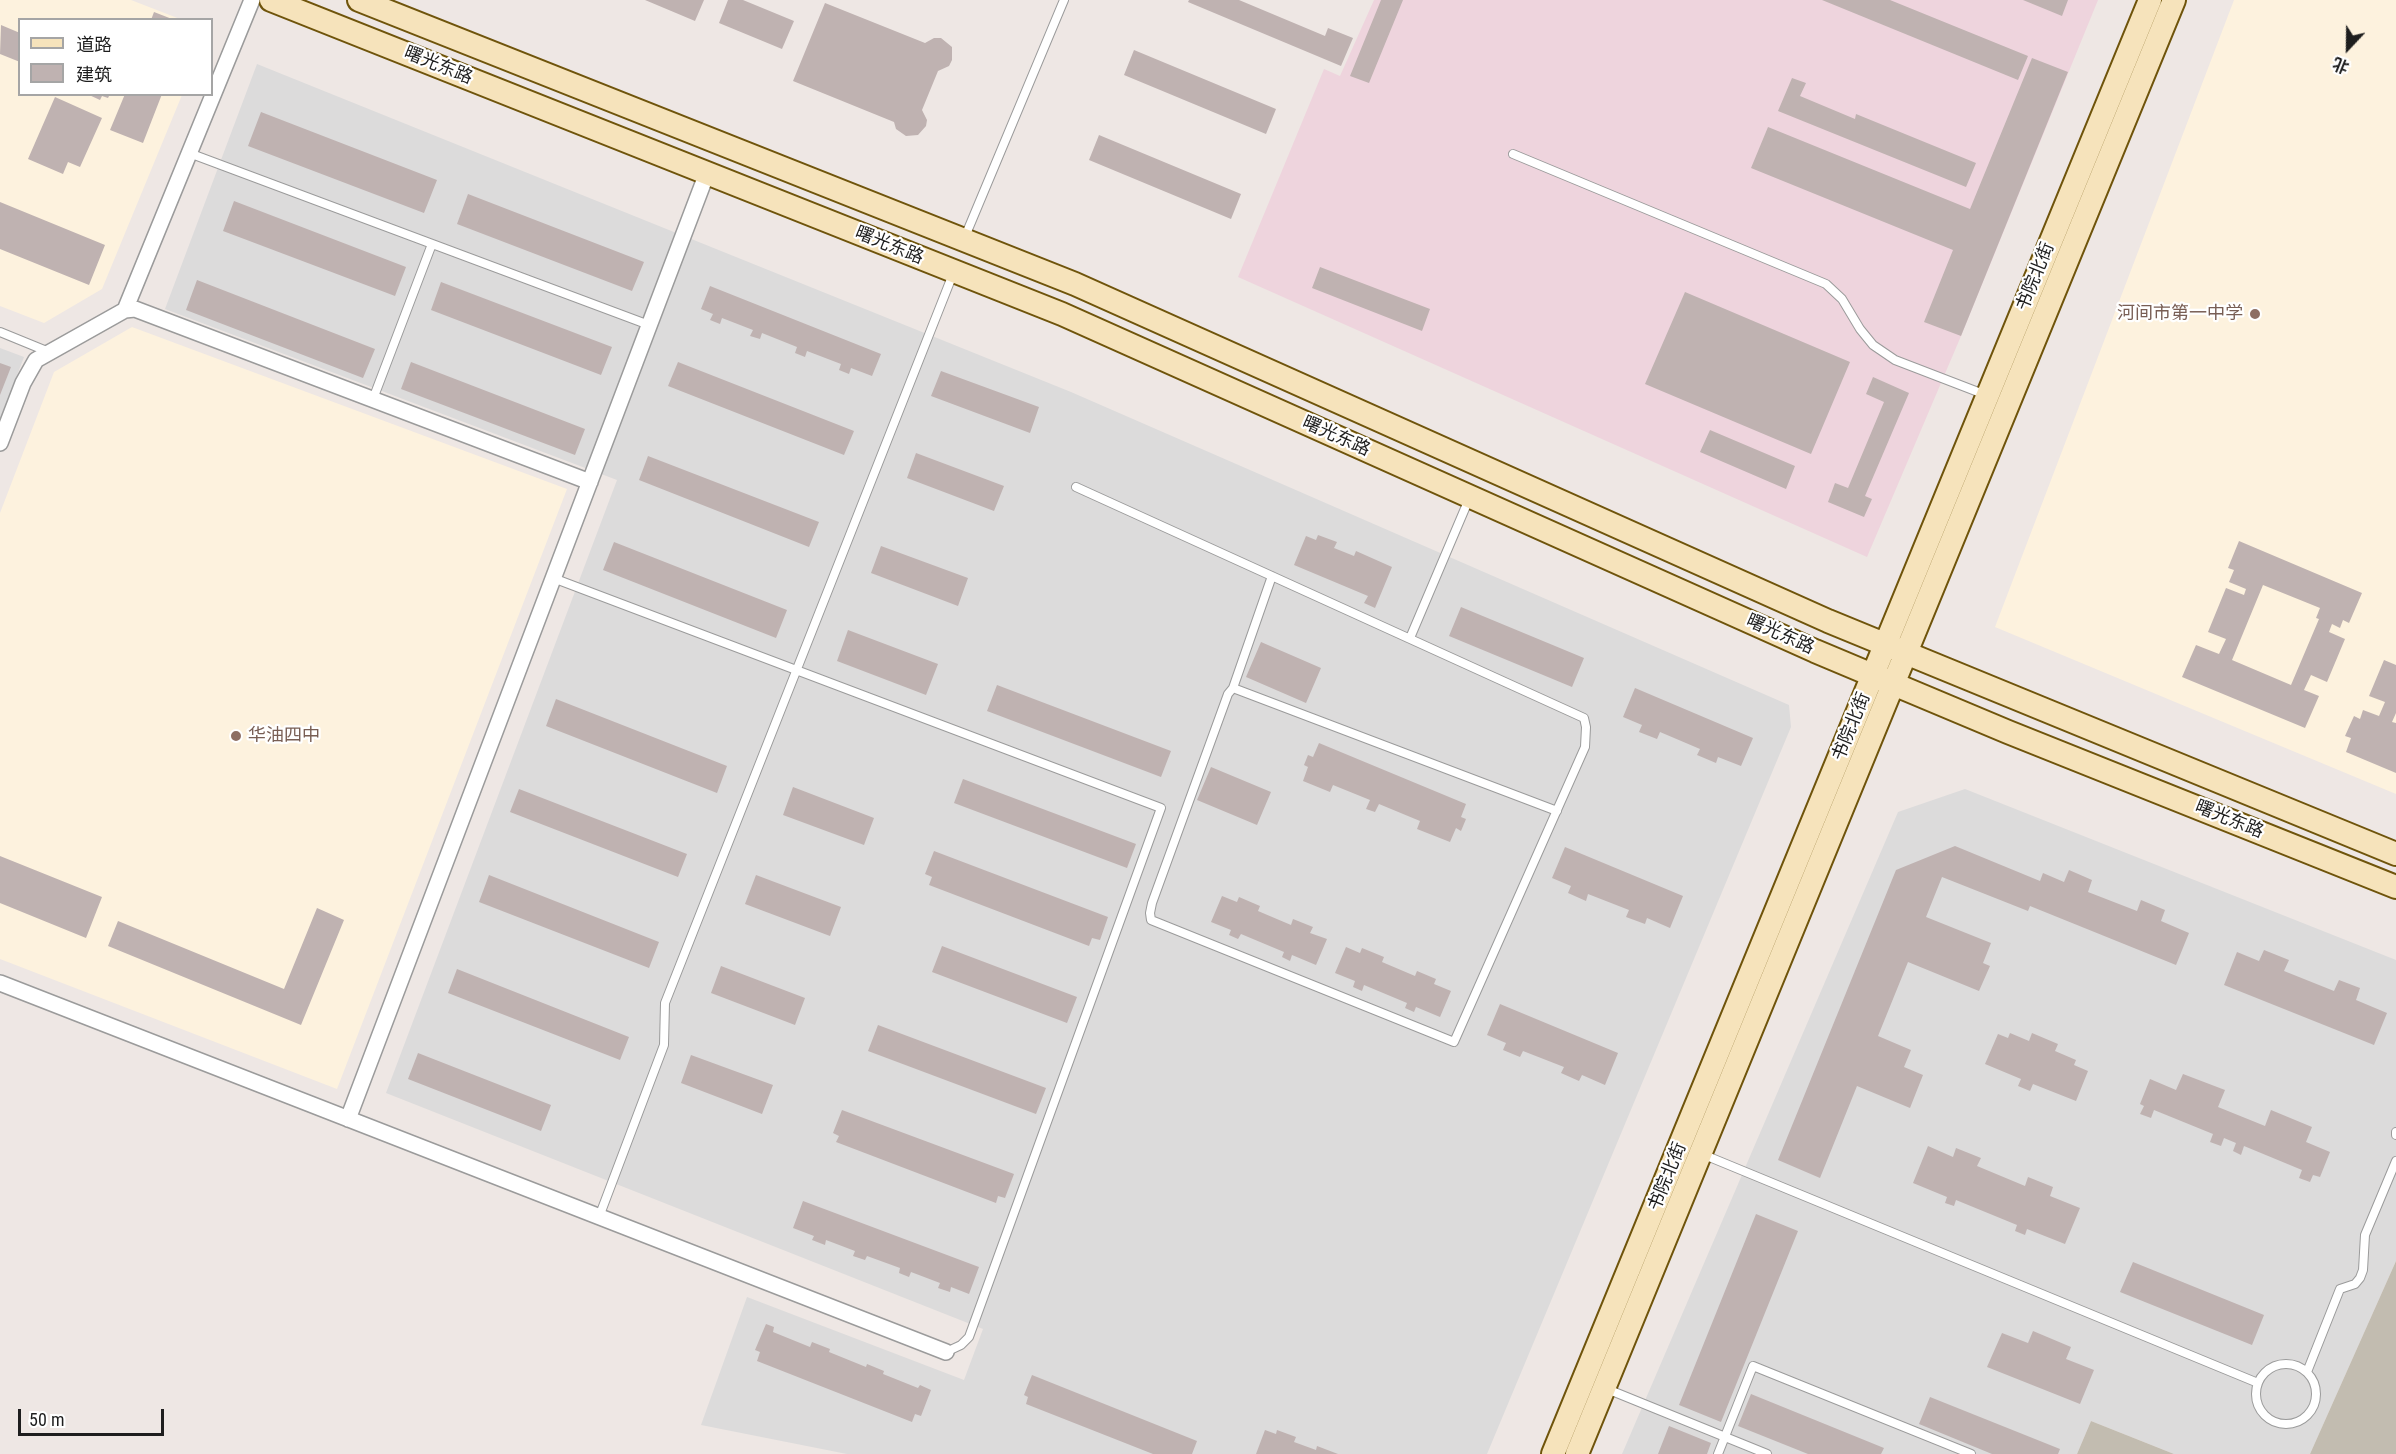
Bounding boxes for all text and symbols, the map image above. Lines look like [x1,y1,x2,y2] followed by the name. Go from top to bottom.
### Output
[18,18,213,96] legend
[2318,18,2378,78] north arrow
[76,34,112,55] text: 道路
[401,43,475,89] street label: 曙光东路
[2330,53,2352,77] text: 北
[76,64,112,85] text: 建筑
[852,223,926,269] street label: 曙光东路
[2013,240,2059,314] street label: 书院北街
[2117,303,2243,325] place label: 河间市第一中学
[2248,307,2262,321] marker: 河间市第一中学
[1299,412,1373,462] street label: 曙光东路
[1743,610,1817,660] street label: 曙光东路
[1829,690,1875,764] street label: 书院北街
[248,725,320,747] place label: 华油四中
[229,729,243,743] marker: 华油四中
[2192,797,2266,843] street label: 曙光东路
[1645,1140,1691,1214] street label: 书院北街
[21,1397,166,1435] scale bar
[29,1409,64,1430] text: 50 m

